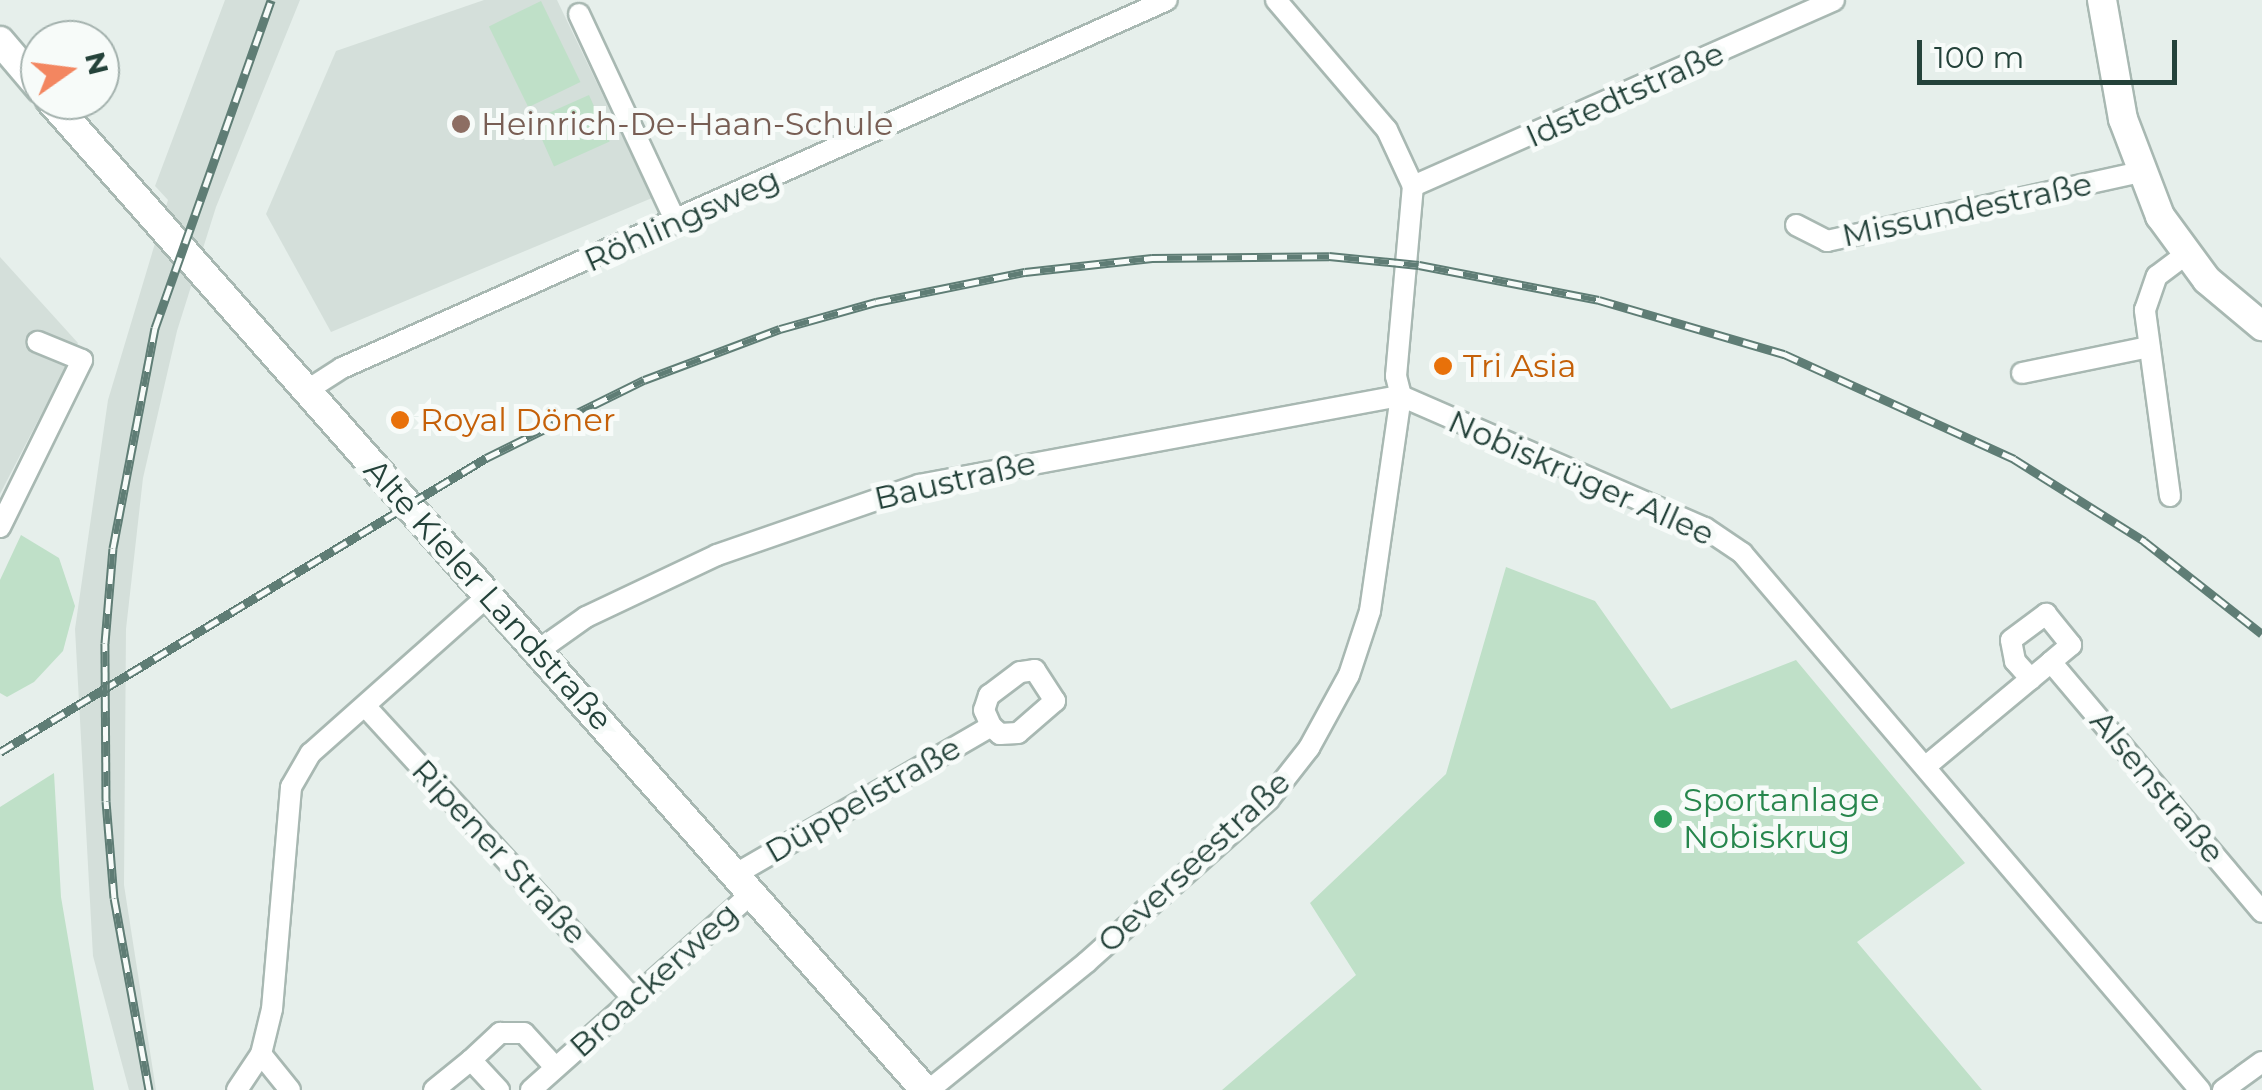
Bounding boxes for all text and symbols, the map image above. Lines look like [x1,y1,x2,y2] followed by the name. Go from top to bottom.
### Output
[20,20,120,120] north arrow
[1922,20,2182,82] scale bar
[1520,34,1730,156] street label: Idstedtstraße
[1934,39,2024,76] text: 100 m
[78,48,116,78] text: N
[481,105,893,143] place label: Heinrich-De-Haan-Schule
[450,113,472,135] marker: Heinrich-De-Haan-Schule
[578,160,786,280] street label: Röhlingsweg
[1839,165,2095,255] street label: Missundestraße
[1463,347,1576,385] place label: Tri Asia
[1432,355,1454,377] marker: Tri Asia
[420,401,616,439] place label: Royal Döner
[1442,402,1720,554] street label: Nobiskrüger Allee
[389,409,411,431] marker: Royal Döner
[871,444,1039,518] street label: Baustraße
[356,451,620,739] street label: Alte Kieler Landstraße
[2082,703,2232,871] street label: Alsenstraße
[759,729,967,871] street label: Düppelstraße
[404,752,594,952] street label: Ripener Straße
[1090,763,1298,961] street label: Oeverseestraße
[1683,782,1879,857] place label: Sportanlage Nobiskrug
[1652,808,1674,830] marker: Sportanlage Nobiskrug
[562,894,746,1066] street label: Broackerweg

